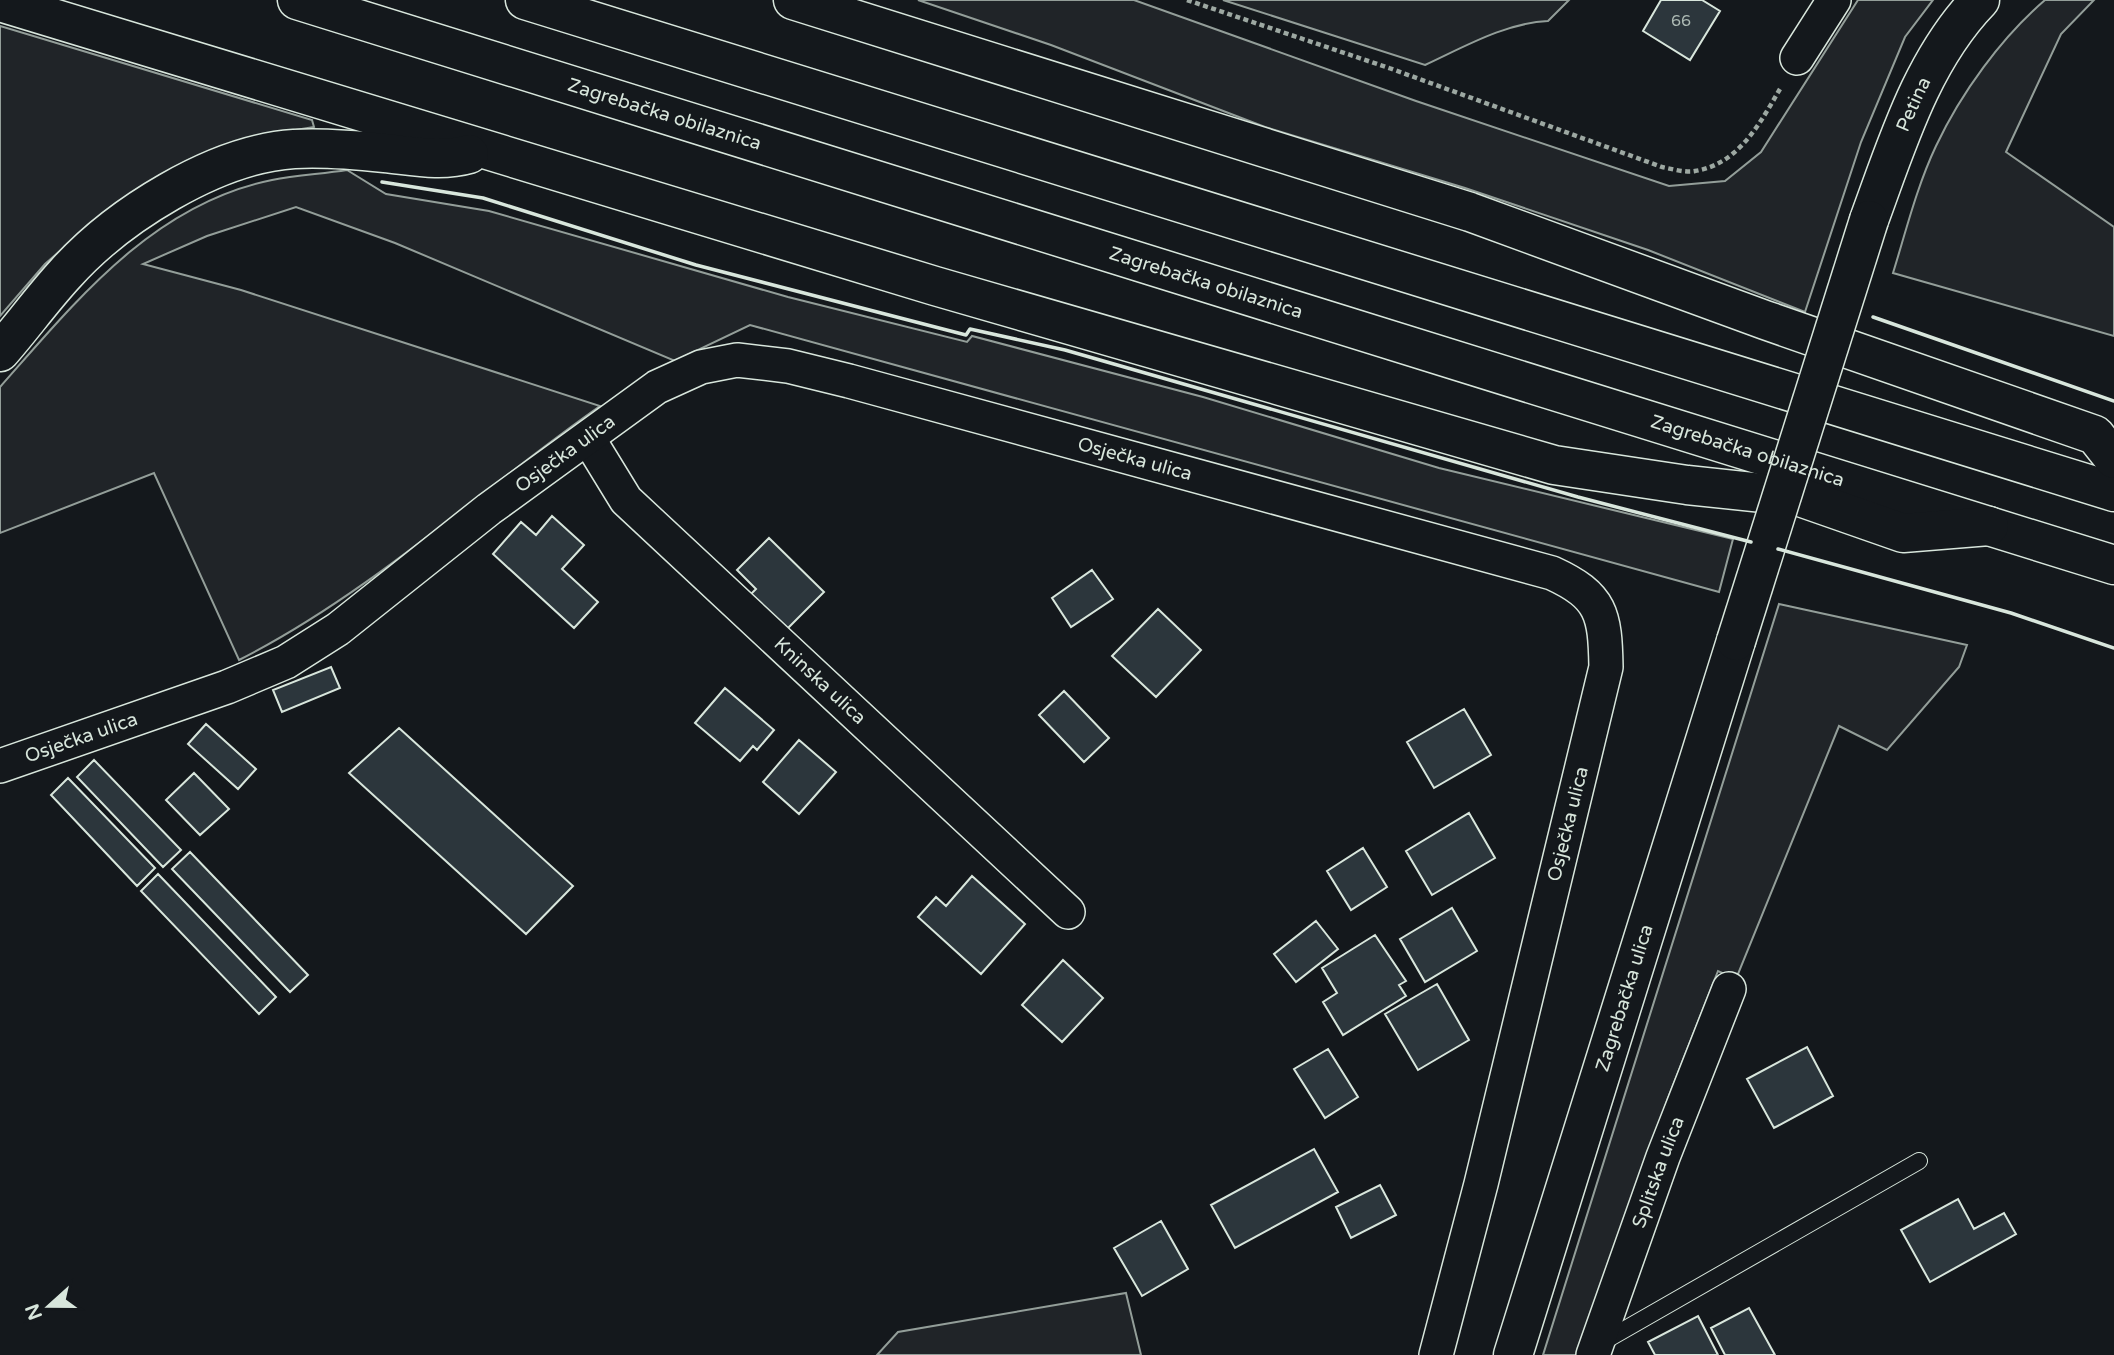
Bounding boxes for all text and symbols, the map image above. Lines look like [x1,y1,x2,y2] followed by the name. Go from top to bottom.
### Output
[1671,11,1691,31] house number: 66
[1892,73,1935,135] street label: Petina
[565,74,764,155] street label: Zagrebačka obilaznica
[1107,242,1306,323] street label: Zagrebačka obilaznica
[511,410,619,497] street label: Osječka ulica
[1648,411,1847,491] street label: Zagrebačka obilaznica
[1075,433,1195,485] street label: Osječka ulica
[770,633,871,729] street label: Kninska ulica
[22,708,141,767] street label: Osječka ulica
[1543,764,1593,884] street label: Osječka ulica
[1591,922,1658,1074] street label: Zagrebačka ulica
[1628,1113,1689,1231] street label: Splitska ulica
[14,1271,84,1341] north arrow
[21,1301,47,1323] text: N

